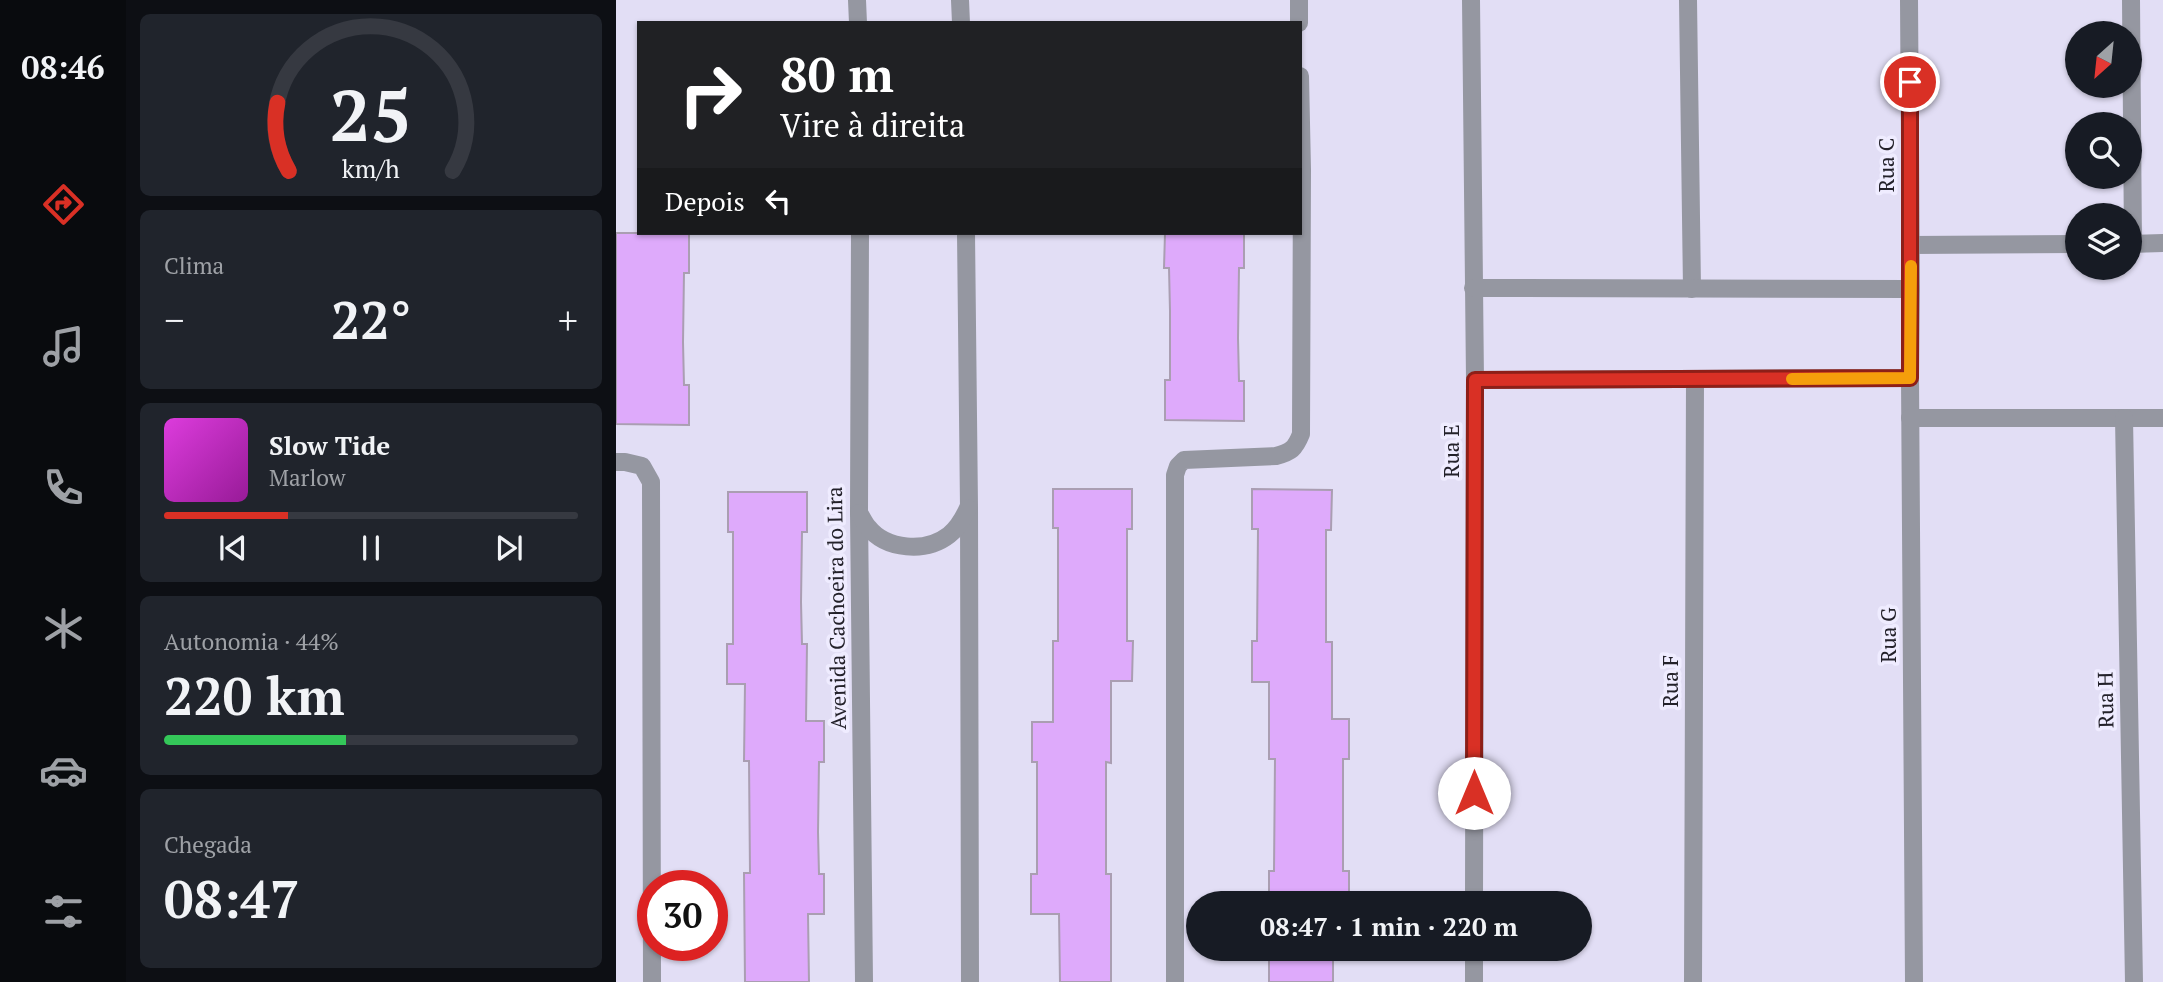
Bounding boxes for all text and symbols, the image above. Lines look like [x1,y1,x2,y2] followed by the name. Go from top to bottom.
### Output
[2065,21,2142,98] north arrow
[2065,21,2142,280] map controls
[780,41,894,106] text: 80 m
[21,46,105,88] text: 08:46
[665,49,756,140] icon: right
[1880,52,1940,112] pin
[1891,63,1929,101] icon: arrive
[330,65,412,162] text: 25
[780,104,965,146] text: Vire à direita
[2065,112,2142,189] button: search
[1872,138,1900,192] street label: Rua C
[342,152,400,185] text: km/h
[39,180,88,229] icon: directions
[759,182,797,220] icon: left
[665,184,745,218] text: Depois
[2065,203,2142,280] button: layers
[164,250,224,281] text: Clima
[331,285,411,354] text: 22°
[164,295,184,345] text: −
[558,295,578,345] text: +
[39,322,88,371] icon: music
[1437,424,1465,478] street label: Rua E
[269,428,390,462] text: Slow Tide
[269,462,346,493] text: Marlow
[39,463,88,512] icon: phone
[820,486,852,730] street label: Avenida Cachoeira do Lira
[214,529,252,567] icon: previous
[352,529,390,567] icon: pause
[490,529,528,567] icon: next
[39,604,88,653] icon: climate
[1874,607,1902,663] street label: Rua G
[164,626,339,657] text: Autonomia · 44%
[1656,655,1684,707] street label: Rua F
[164,661,345,730] text: 220 km
[2091,672,2119,728] street label: Rua H
[39,746,88,795] icon: car
[1437,756,1511,830] position arrow
[164,829,252,860] text: Chegada
[164,864,299,933] text: 08:47
[637,870,728,961] speed limit sign: 30
[39,887,88,936] icon: filters
[1260,909,1518,943] text: 08:47 · 1 min · 220 m

